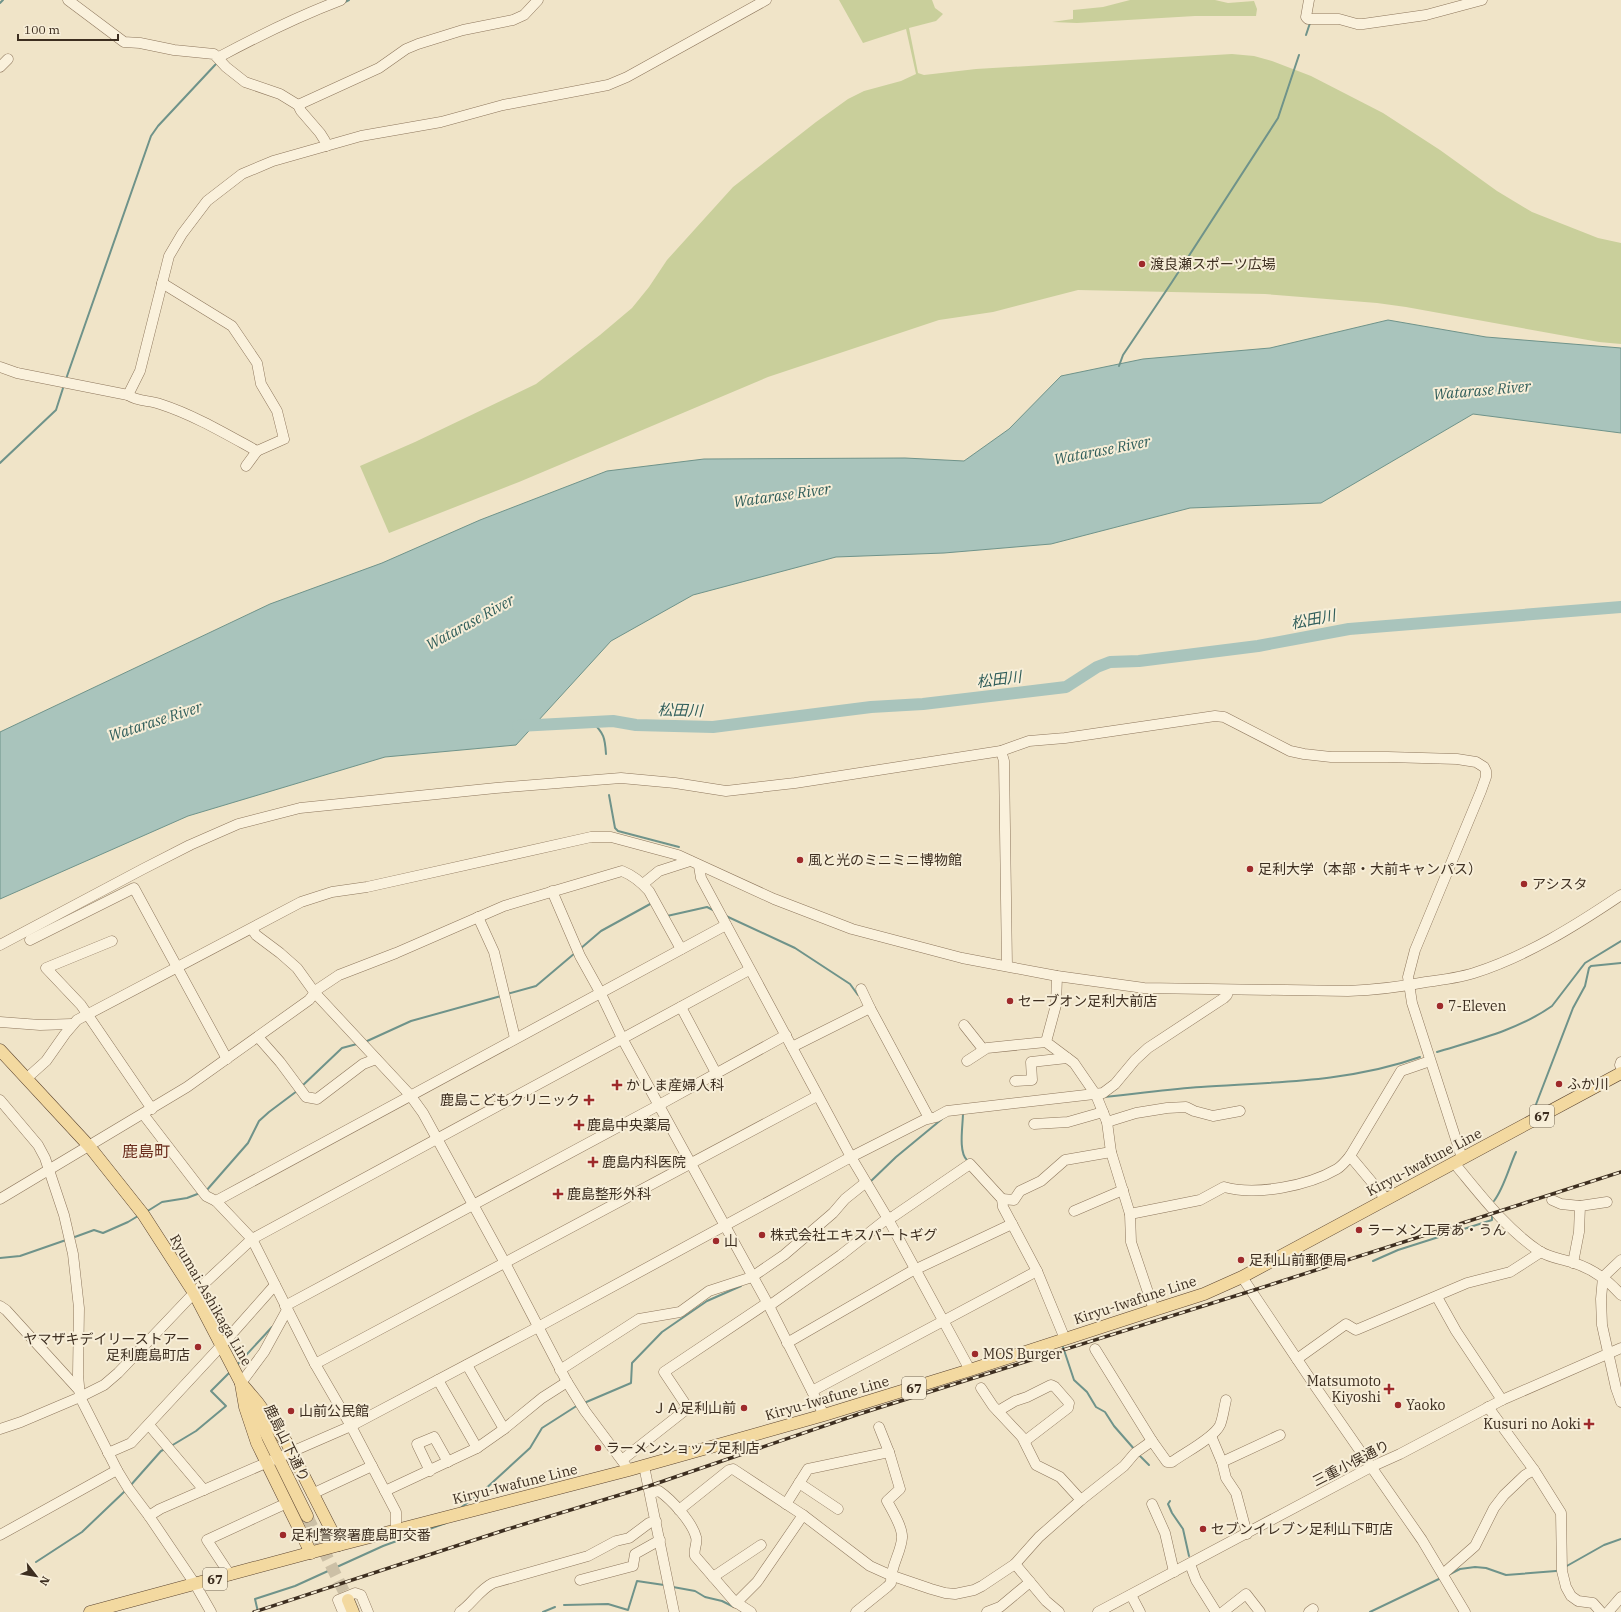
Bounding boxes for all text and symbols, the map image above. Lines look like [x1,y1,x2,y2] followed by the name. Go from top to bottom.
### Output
[18,16,118,42] scale bar
[24,22,60,37] text: 100 m
[1150,255,1276,273] place label: 渡良瀬スポーツ広場
[1137,259,1147,269] marker: 渡良瀬スポーツ広場
[1432,376,1532,404] water label: Watarase River
[1052,431,1152,469] water label: Watarase River
[732,479,832,511] water label: Watarase River
[423,590,518,654] water label: Watarase River
[1289,605,1339,633] water label: 松田川
[976,667,1024,691] water label: 松田川
[105,697,205,745] water label: Watarase River
[657,700,705,720] water label: 松田川
[808,851,962,869] place label: 風と光のミニミニ博物館
[795,855,805,865] marker: 風と光のミニミニ博物館
[1258,860,1482,878] place label: 足利大学（本部・大前キャンパス）
[1245,864,1255,874] marker: 足利大学（本部・大前キャンパス）
[1532,875,1587,893] place label: アシスタ
[1519,879,1529,889] marker: アシスタ
[1018,992,1157,1010] place label: セーブオン足利大前店
[1005,996,1015,1006] marker: セーブオン足利大前店
[1448,997,1506,1015] place label: 7-Eleven
[1435,1001,1445,1011] marker: 7-Eleven
[1567,1075,1609,1093] place label: ふか川
[626,1076,724,1094] place label: かしま産婦人科
[611,1079,623,1091] marker: かしま産婦人科
[1554,1079,1564,1089] marker: ふか川
[440,1091,580,1109] place label: 鹿島こどもクリニック
[583,1094,595,1106] marker: 鹿島こどもクリニック
[1530,1105,1554,1127] road number: 67
[587,1116,671,1134] place label: 鹿島中央薬局
[574,1120,584,1130] marker: 鹿島中央薬局
[1363,1124,1485,1200] street label: Kiryu-Iwafune Line
[122,1141,170,1161] district label: 鹿島町
[602,1153,686,1171] place label: 鹿島内科医院
[587,1156,599,1168] marker: 鹿島内科医院
[567,1185,651,1203] place label: 鹿島整形外科
[552,1188,564,1200] marker: 鹿島整形外科
[1367,1221,1506,1239] place label: ラーメン工房あ・うん
[1354,1225,1364,1235] marker: ラーメン工房あ・うん
[770,1226,938,1244] place label: 株式会社エキスパートギグ
[757,1230,767,1240] marker: 株式会社エキスパートギグ
[166,1231,256,1369] street label: Ryumai-Ashikaga Line
[724,1232,738,1250] place label: 山
[711,1236,721,1246] marker: 山
[1249,1251,1347,1269] place label: 足利山前郵便局
[1236,1255,1246,1265] marker: 足利山前郵便局
[1071,1272,1199,1328] street label: Kiryu-Iwafune Line
[24,1330,190,1364] place label: ヤマザキデイリーストアー 足利鹿島町店
[193,1342,203,1352] marker: ヤマザキデイリーストアー 足利鹿島町店
[983,1345,1063,1363] place label: MOS Burger
[970,1349,980,1359] marker: MOS Burger
[763,1372,891,1424] street label: Kiryu-Iwafune Line
[1307,1372,1381,1406] place label: Matsumoto Kiyoshi
[902,1377,926,1399] road number: 67
[1384,1384,1394,1394] marker: Matsumoto Kiyoshi
[1406,1396,1445,1414] place label: Yaoko
[652,1399,736,1417] place label: ＪＡ足利山前
[1393,1400,1403,1410] marker: Yaoko
[260,1401,314,1485] street label: 鹿島山下通り
[299,1402,369,1420] place label: 山前公民館
[739,1403,749,1413] marker: ＪＡ足利山前
[286,1406,296,1416] marker: 山前公民館
[1483,1415,1581,1433] place label: Kusuri no Aoki
[1584,1419,1594,1429] marker: Kusuri no Aoki
[1309,1436,1393,1490] street label: 三重小俣通り
[606,1439,759,1457] place label: ラーメンショップ足利店
[593,1443,603,1453] marker: ラーメンショップ足利店
[451,1460,579,1508] street label: Kiryu-Iwafune Line
[1211,1520,1393,1538] place label: セブンイレブン足利山下町店
[1198,1524,1208,1534] marker: セブンイレブン足利山下町店
[291,1526,431,1544] place label: 足利警察署鹿島町交番
[278,1530,288,1540] marker: 足利警察署鹿島町交番
[16,1556,56,1596] north arrow
[203,1568,227,1590] road number: 67
[36,1574,53,1589] text: N

